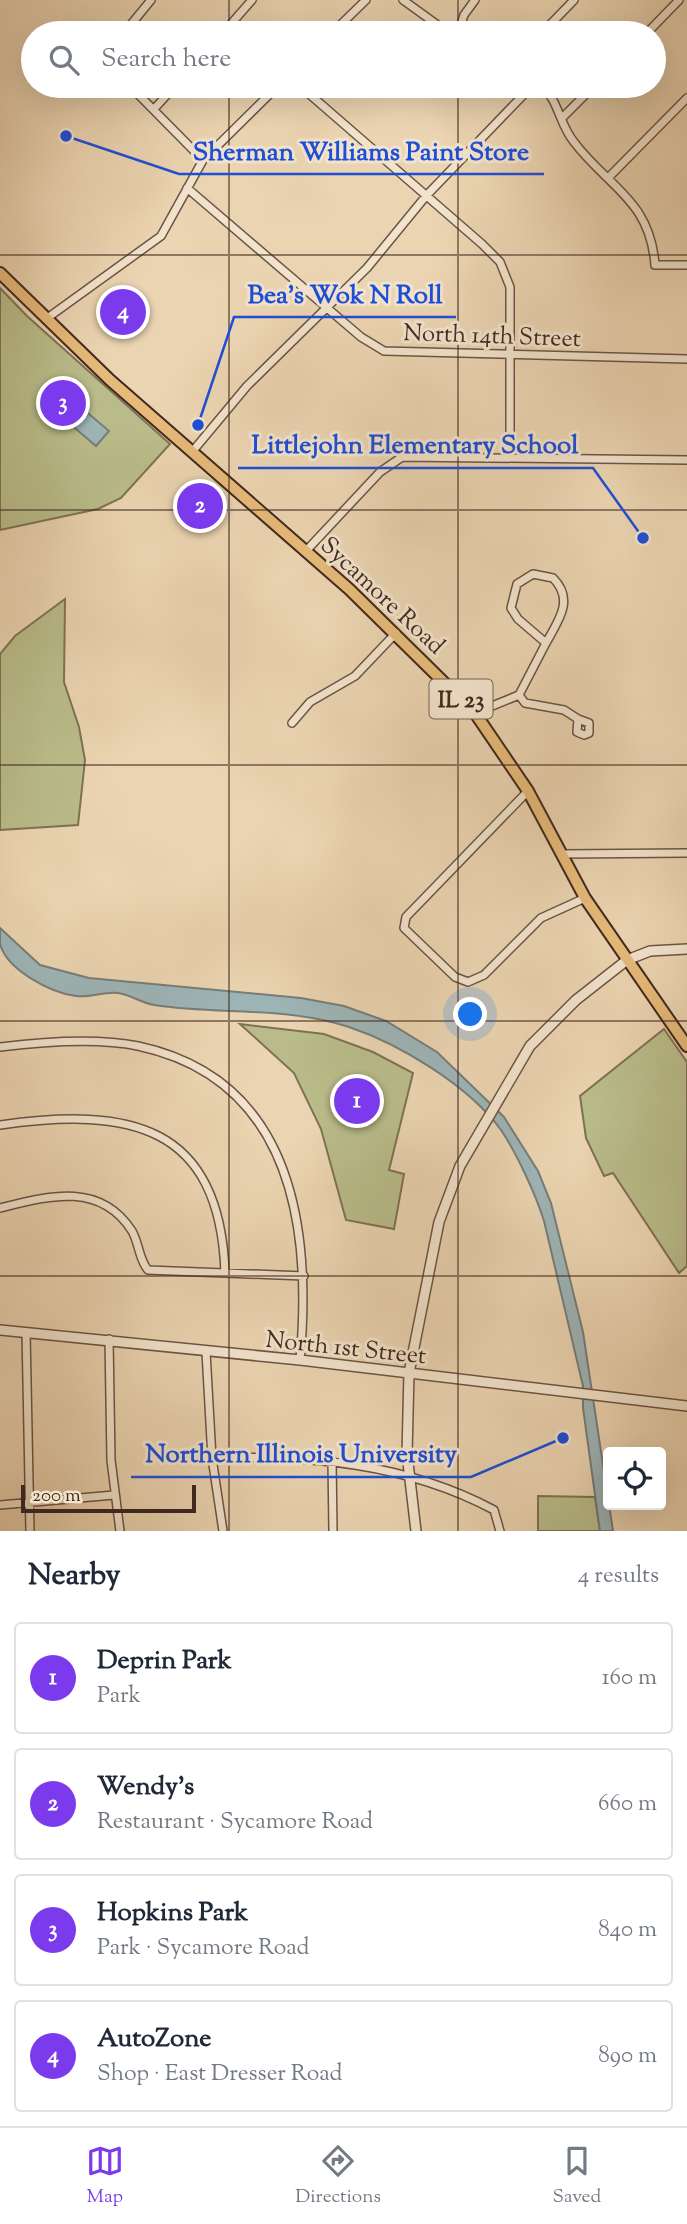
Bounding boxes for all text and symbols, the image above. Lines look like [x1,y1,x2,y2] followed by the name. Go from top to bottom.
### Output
[21,21,666,98] search box
[45,41,83,79] icon: search
[101,41,231,78] text: Search here
[179,127,544,174] callout: Sherman Williams Paint Store
[193,135,529,172] text: Sherman Williams Paint Store
[234,270,456,317] callout: Bea's Wok N Roll
[248,278,443,315] text: Bea's Wok N Roll
[100,286,146,338] pin: 4
[403,317,581,357] street label: North 14th Street
[40,377,86,429] pin: 3
[238,421,593,468] callout: Littlejohn Elementary School
[252,428,579,465] text: Littlejohn Elementary School
[177,480,223,532] pin: 2
[312,530,452,664] street label: Sycamore Road
[430,680,492,719] road number: IL 23
[453,997,487,1031] your location
[334,1075,380,1127] pin: 1
[264,1324,428,1374] street label: North 1st Street
[131,1430,471,1477] callout: Northern Illinois University
[145,1437,457,1474] text: Northern Illinois University
[603,1447,666,1510] map controls
[603,1447,666,1510] button: locate
[21,1482,196,1514] scale bar
[32,1483,81,1510] text: 200 m
[28,1555,120,1598] text: Nearby
[578,1560,659,1593] text: 4 results
[97,1643,232,1680] text: Deprin Park
[49,1662,57,1695] text: 1
[602,1662,657,1695] text: 160 m
[97,1680,141,1713] text: Park
[97,1769,194,1806] text: Wendy's
[48,1788,58,1821] text: 2
[598,1788,657,1821] text: 660 m
[97,1806,373,1839] text: Restaurant · Sycamore Road
[97,1895,248,1932] text: Hopkins Park
[48,1914,58,1947] text: 3
[598,1914,657,1947] text: 840 m
[97,1932,310,1965] text: Park · Sycamore Road
[97,2021,211,2058] text: AutoZone
[47,2040,59,2073] text: 4
[598,2040,657,2073] text: 890 m
[97,2058,343,2091] text: Shop · East Dresser Road
[86,2142,124,2211] tab: Map
[295,2142,381,2211] tab: Directions
[552,2142,601,2211] tab: Saved

